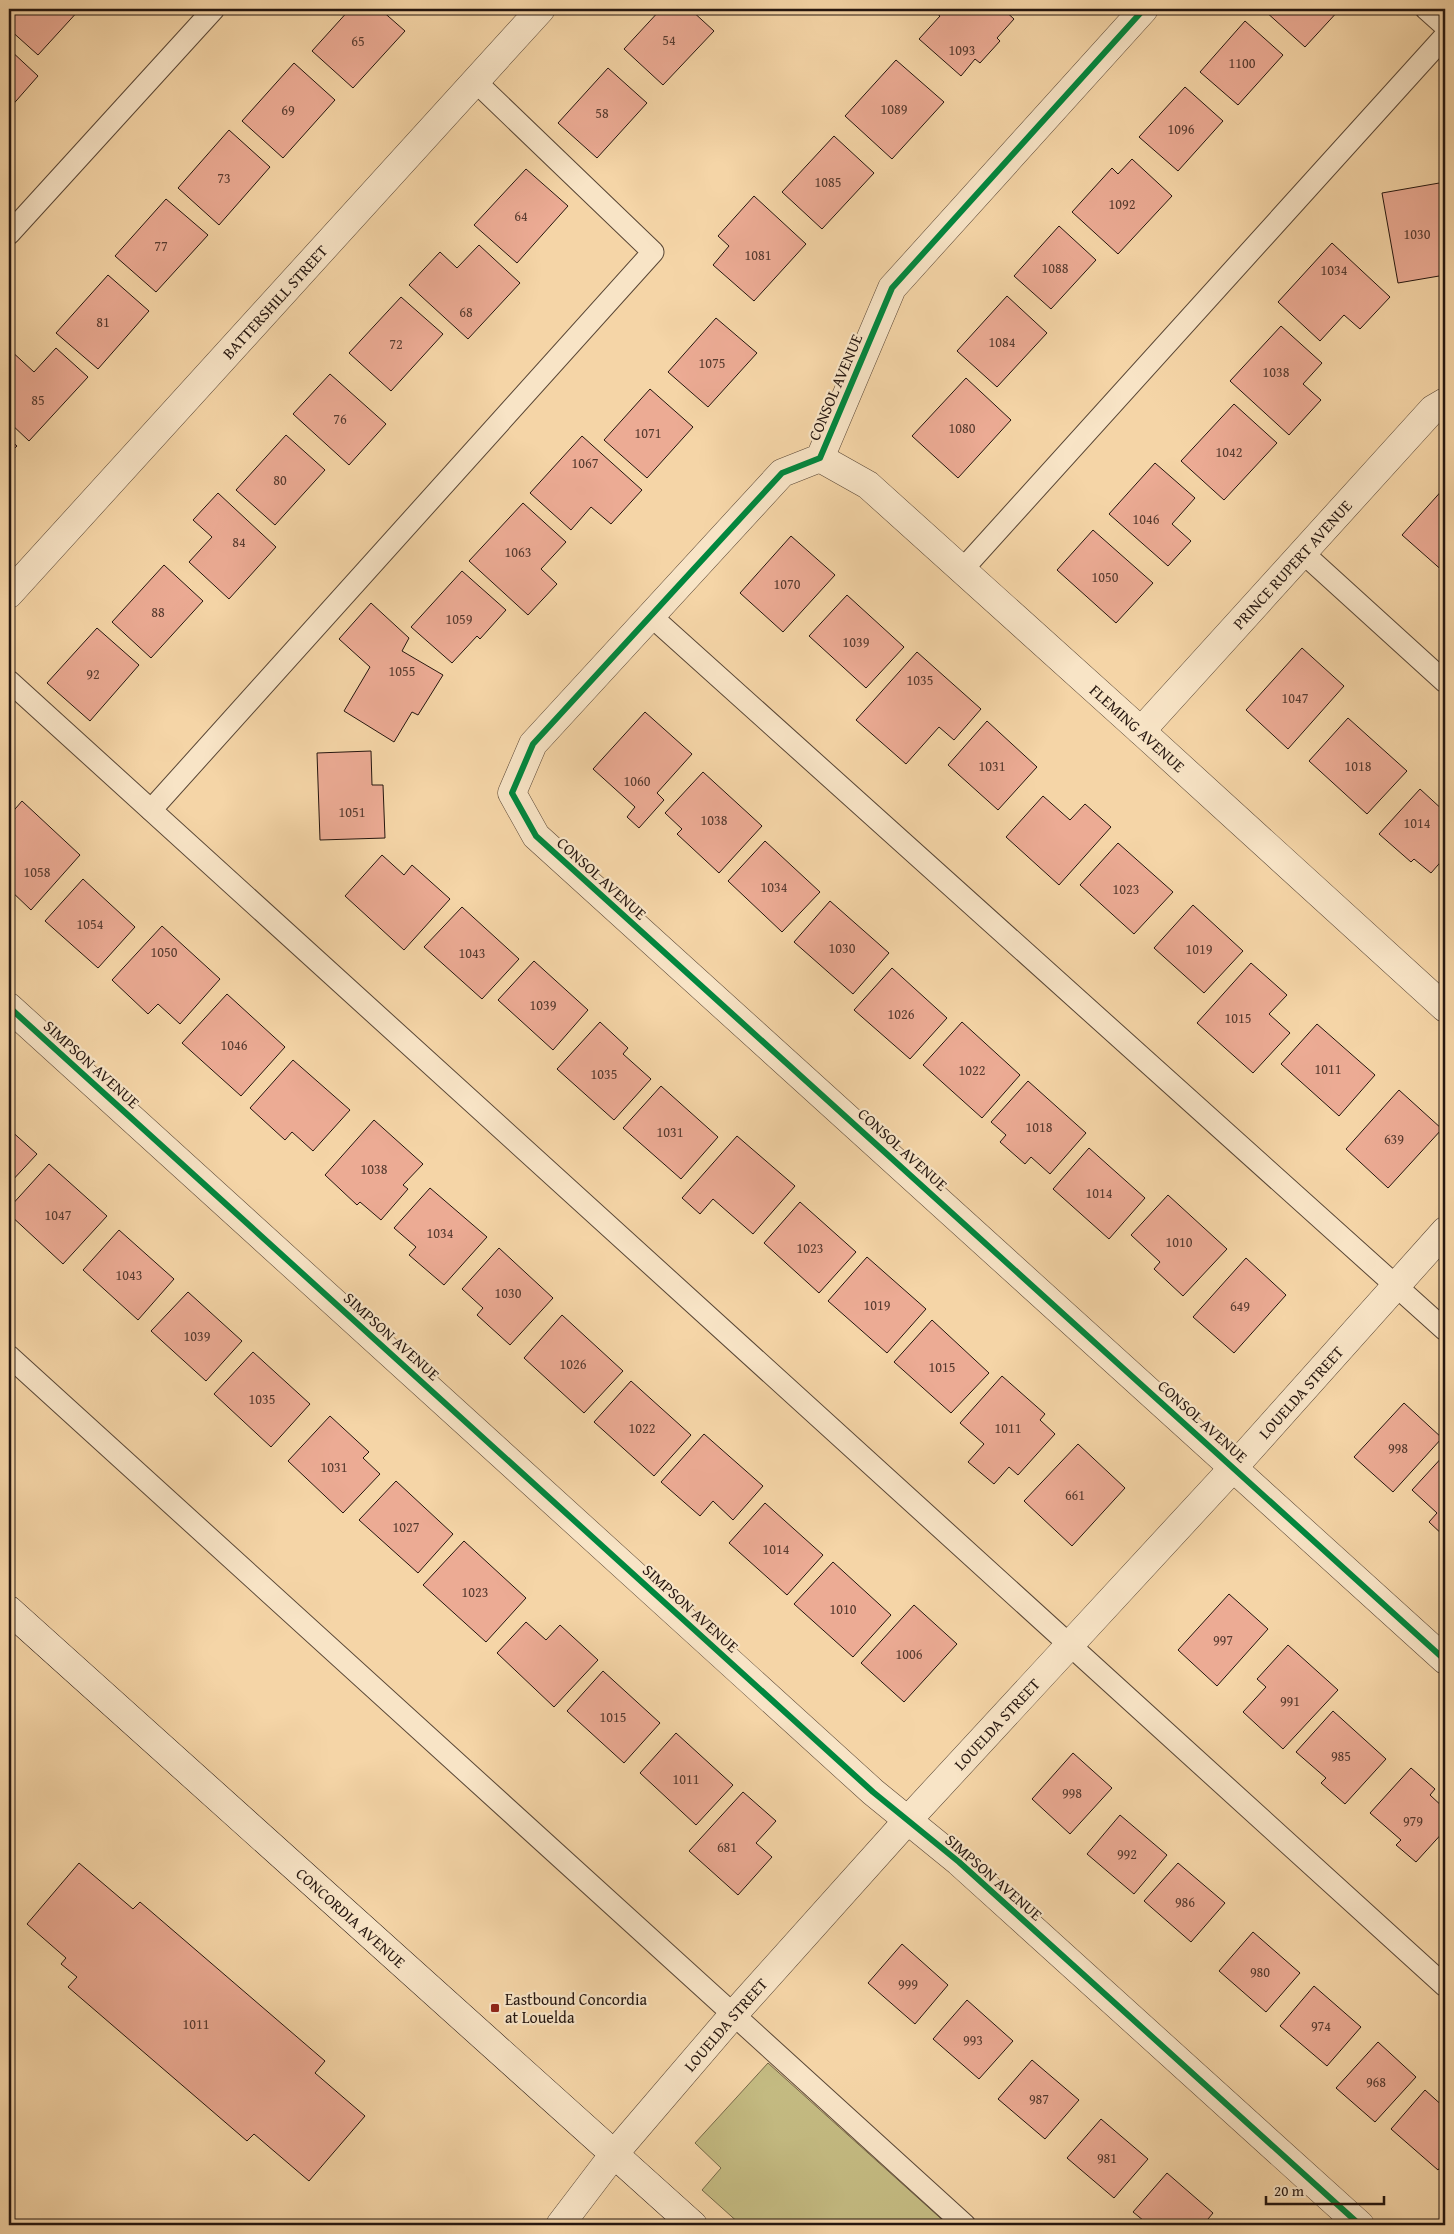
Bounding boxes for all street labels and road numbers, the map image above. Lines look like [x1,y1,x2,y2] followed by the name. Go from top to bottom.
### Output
[216,239,333,364] street label: BATTERSHILL STREET
[802,330,868,444] street label: CONSOL AVENUE
[1227,494,1357,634] street label: PRINCE RUPERT AVENUE
[1085,678,1191,778] street label: FLEMING AVENUE
[552,831,652,925] street label: CONSOL AVENUE
[39,1014,145,1114] street label: SIMPSON AVENUE
[853,1102,953,1196] street label: CONSOL AVENUE
[339,1286,445,1386] street label: SIMPSON AVENUE
[1253,1340,1349,1444] street label: LOUELDA STREET
[1153,1374,1253,1468] street label: CONSOL AVENUE
[638,1558,744,1658] street label: SIMPSON AVENUE
[948,1673,1045,1775] street label: LOUELDA STREET
[940,1828,1048,1926] street label: SIMPSON AVENUE
[291,1862,411,1973] street label: CONCORDIA AVENUE
[678,1972,773,2077] street label: LOUELDA STREET

